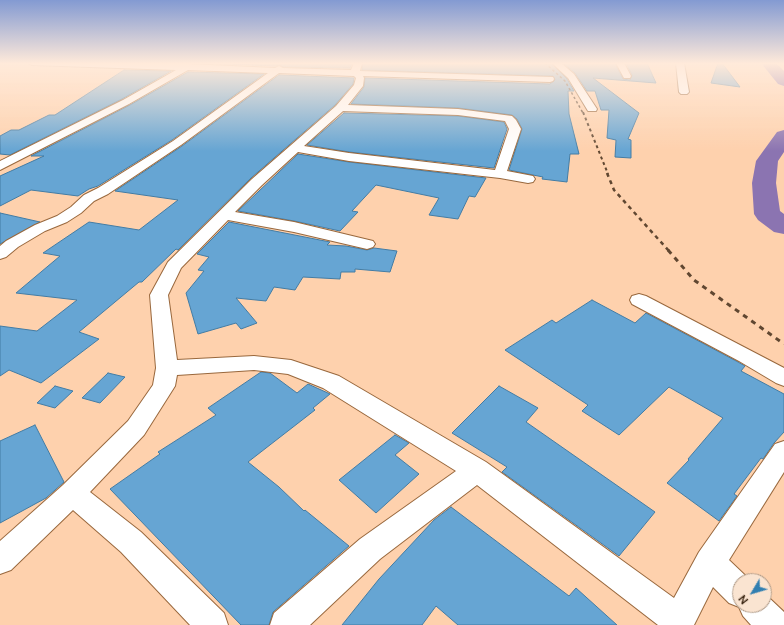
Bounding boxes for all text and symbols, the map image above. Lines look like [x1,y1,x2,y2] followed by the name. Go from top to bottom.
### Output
[732,573,772,613] north arrow
[736,593,751,607] text: N

